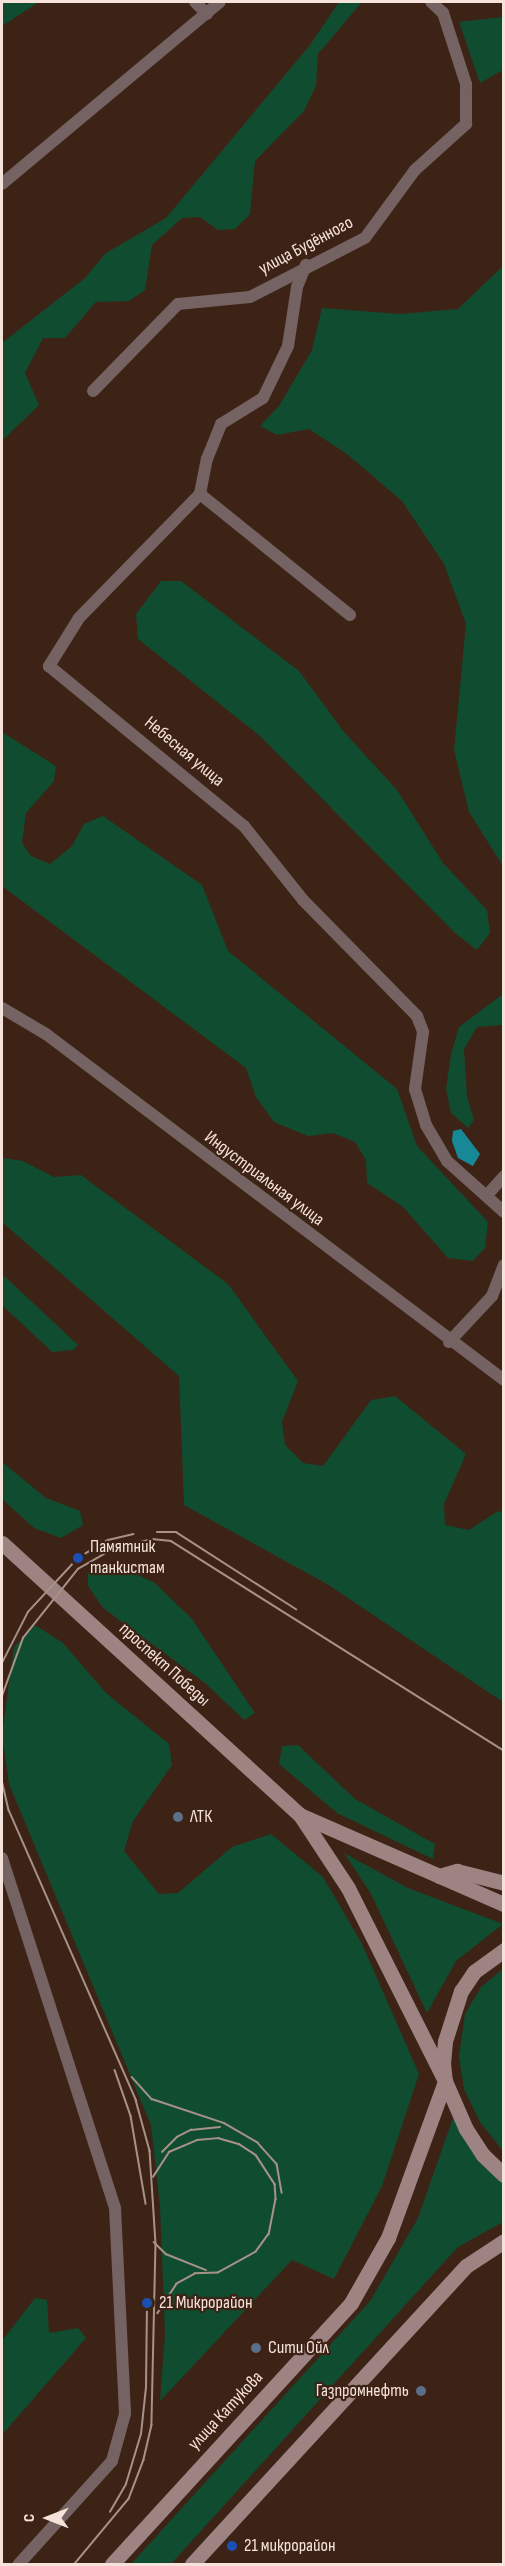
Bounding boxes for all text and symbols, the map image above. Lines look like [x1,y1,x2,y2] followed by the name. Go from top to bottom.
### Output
[255,212,357,280] street label: улица Будённого
[140,712,228,792] street label: Небесная улица
[200,1127,328,1231] street label: Индустриальная улица
[90,1537,165,1580] place label: Памятник танкистам
[71,1551,85,1565] marker: Памятник танкистам
[114,1619,214,1711] street label: проспект Победы
[190,1806,212,1828] place label: ЛТК
[171,1810,185,1824] marker: ЛТК
[159,2292,252,2314] place label: 21 Микрорайон
[140,2296,154,2310] marker: 21 Микрорайон
[268,2337,329,2359] place label: Сити Ойл
[249,2341,263,2355] marker: Сити Ойл
[184,2367,268,2455] street label: улица Катукова
[316,2380,409,2402] place label: Газпромнефть
[414,2384,428,2398] marker: Газпромнефть
[18,2488,78,2548] north arrow
[20,2514,39,2522] text: С
[244,2535,336,2557] place label: 21 микрорайон
[225,2539,239,2553] marker: 21 микрорайон

